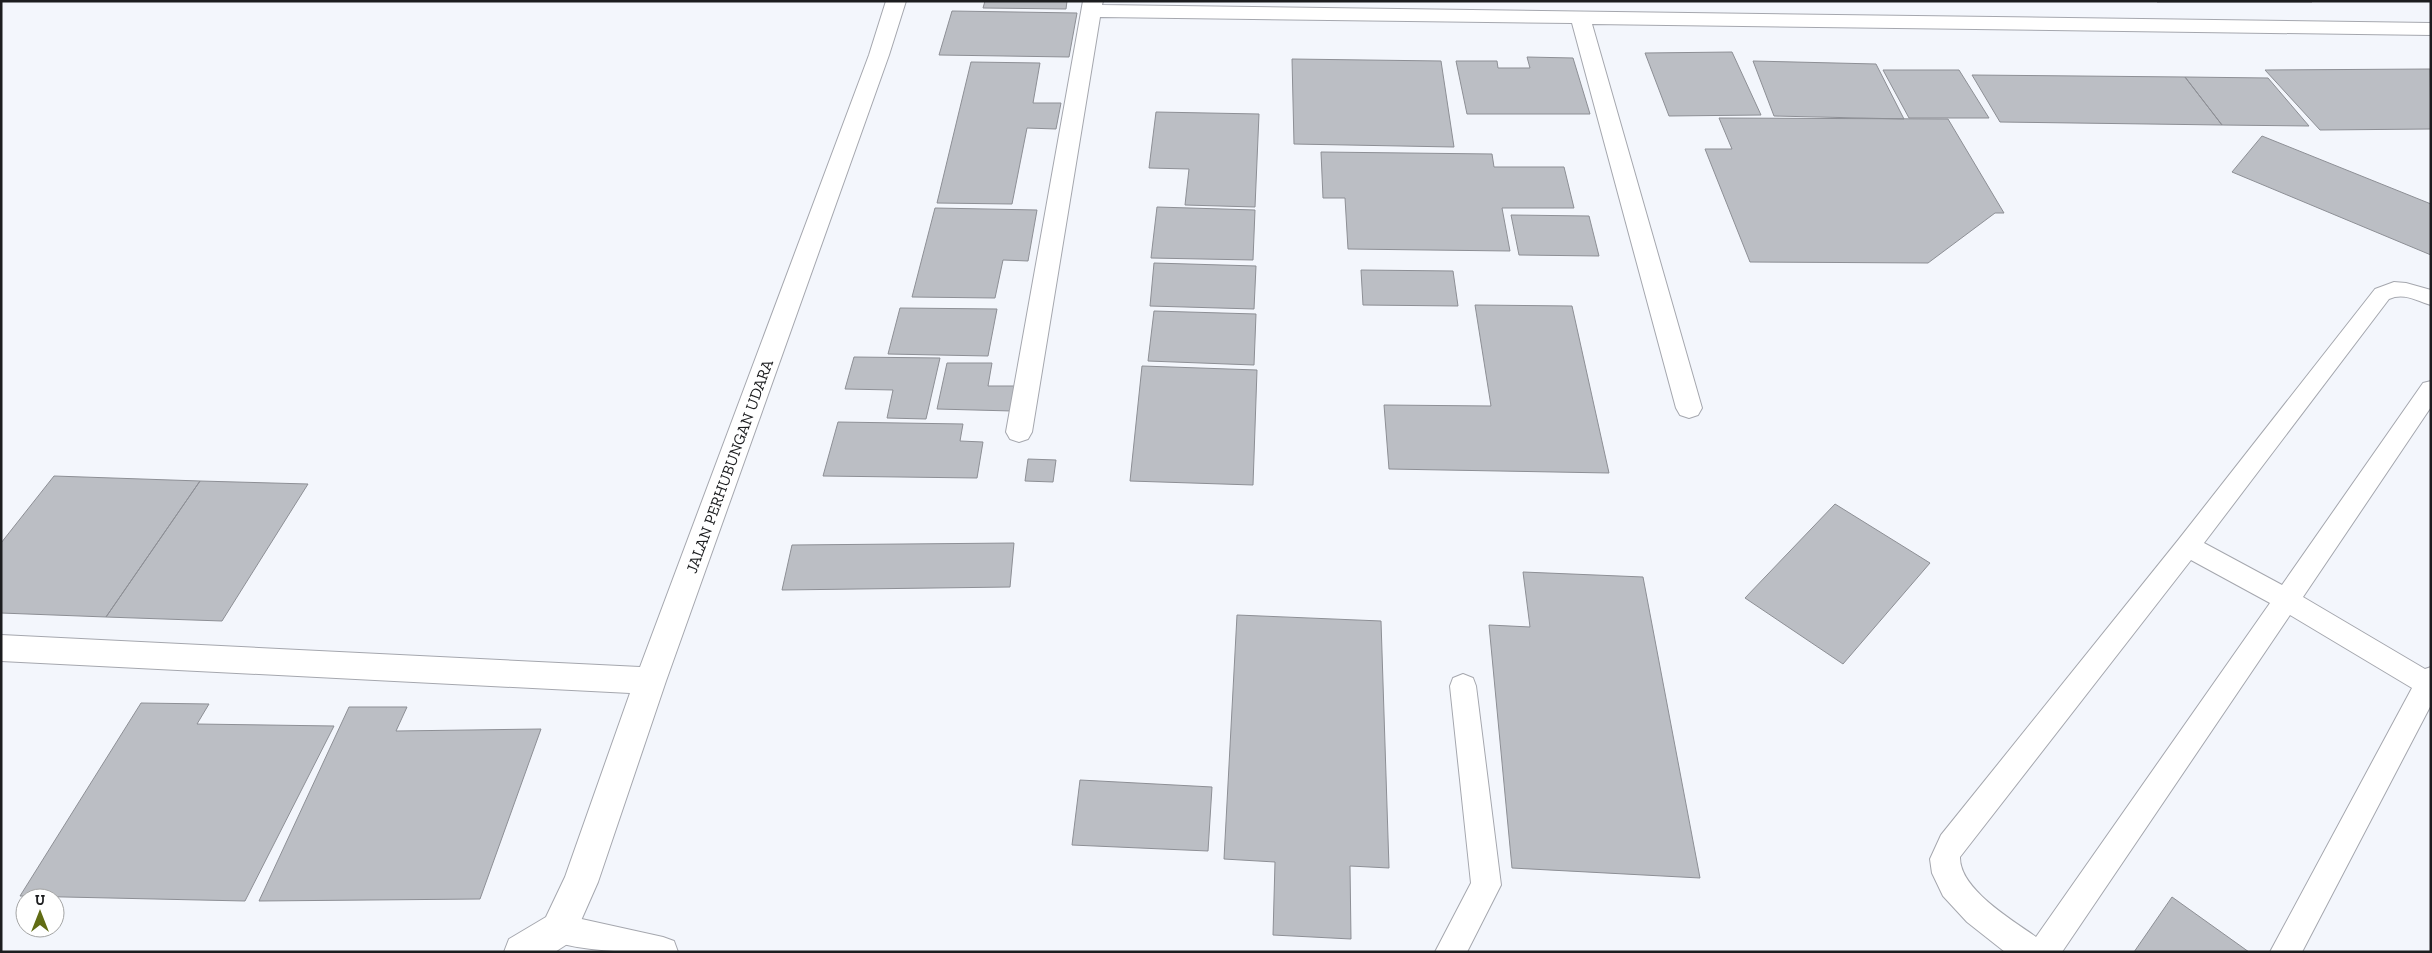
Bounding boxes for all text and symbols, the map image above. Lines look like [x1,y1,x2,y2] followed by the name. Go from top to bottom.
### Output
[682,356,777,576] street label: JALAN PERHUBUNGAN UDARA
[15,888,65,938] north arrow
[35,892,45,909] text: U

